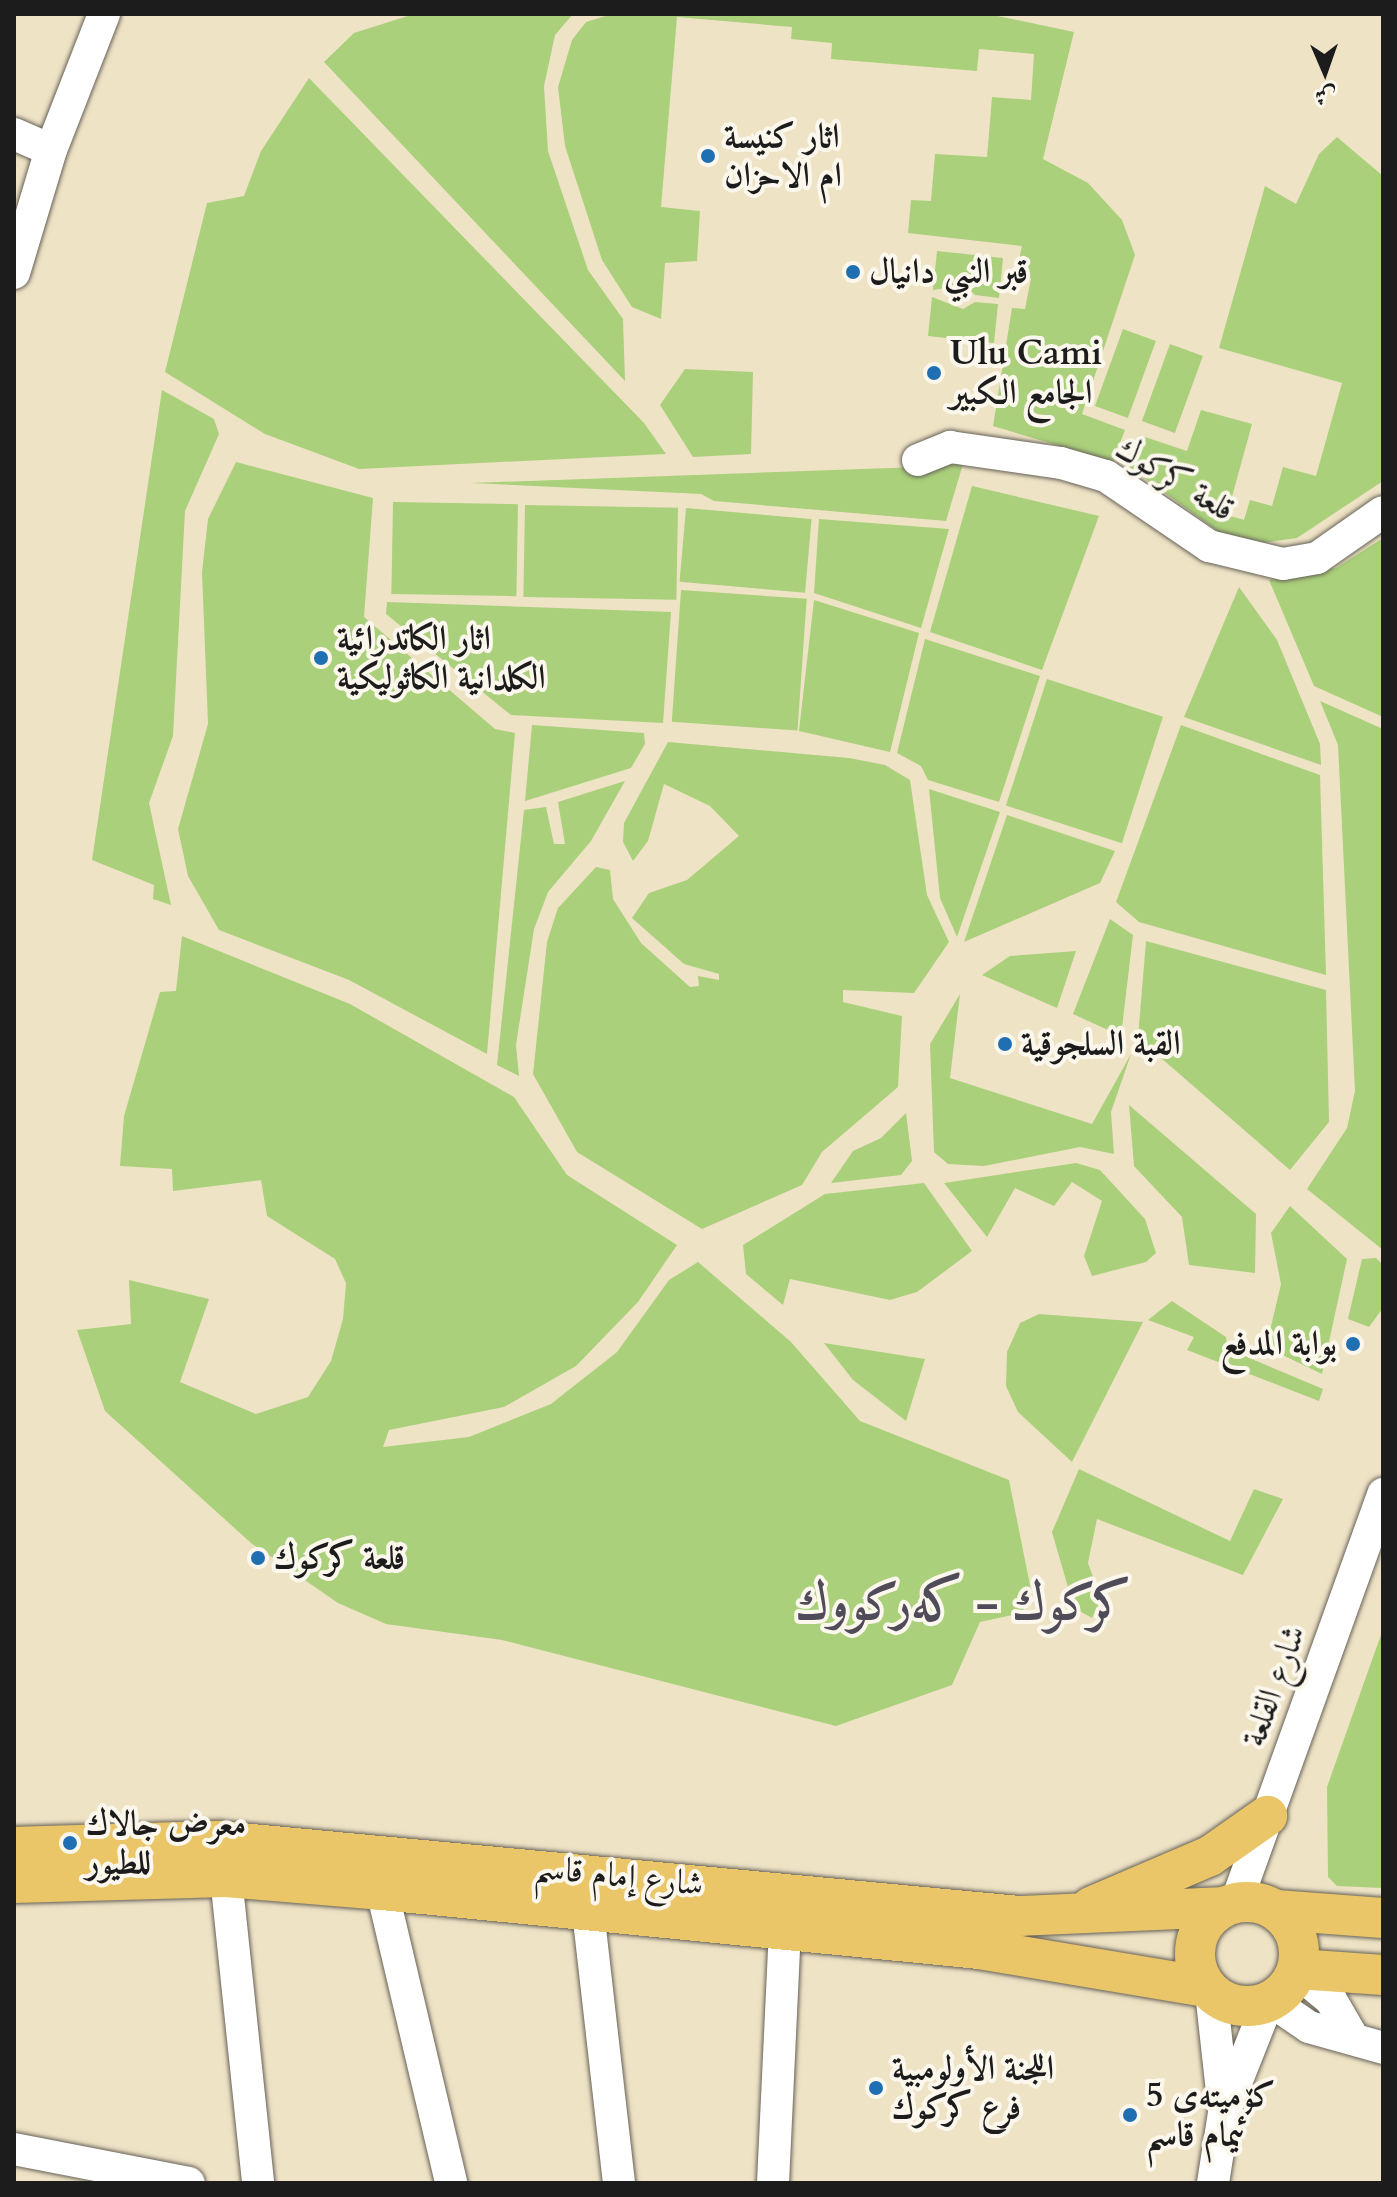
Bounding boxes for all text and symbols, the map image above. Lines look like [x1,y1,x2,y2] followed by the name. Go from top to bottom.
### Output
[1285,32,1365,112] north arrow
[1314,81,1337,111] text: ش
[724,116,842,196] place label: اثار كنيسة ام الاحزان
[699,147,717,165] marker: اثار كنيسة ام الاحزان
[869,252,1028,292] place label: قبر النبي دانيال
[844,263,862,281] marker: قبر النبي دانيال
[950,333,1102,412] place label: Ulu Cami الجامع الكبير
[925,364,943,382] marker: Ulu Cami الجامع الكبير
[1108,428,1242,530] street label: قلعة كركوك
[337,618,546,698] place label: اثار الكاتدرائية الكلدانية الكاثوليكية
[312,649,330,667] marker: اثار الكاتدرائية الكلدانية الكاثوليكية
[1021,1024,1181,1064] place label: القبة السلجوقية
[996,1035,1014,1053] marker: القبة السلجوقية
[1221,1324,1337,1364] place label: بوابة المدفع
[1344,1335,1362,1353] marker: بوابة المدفع
[274,1538,405,1578] place label: قلعة كركوك
[249,1549,267,1567] marker: قلعة كركوك
[796,1574,1130,1634] district label: كركوك - کەرکووك
[1233,1620,1315,1752] street label: شارع القلعة
[86,1803,246,1882] place label: معرض جالاك للطيور
[61,1834,79,1852] marker: معرض جالاك للطيور
[532,1847,706,1905] street label: شارع إمام قاسم
[892,2048,1054,2128] place label: اللجنة الأولومبية فرع كركوك
[1146,2075,1275,2154] place label: کۆمیتەی 5 ئیمام قاسم
[867,2079,885,2097] marker: اللجنة الأولومبية فرع كركوك
[1121,2106,1139,2124] marker: کۆمیتەی 5 ئیمام قاسم

